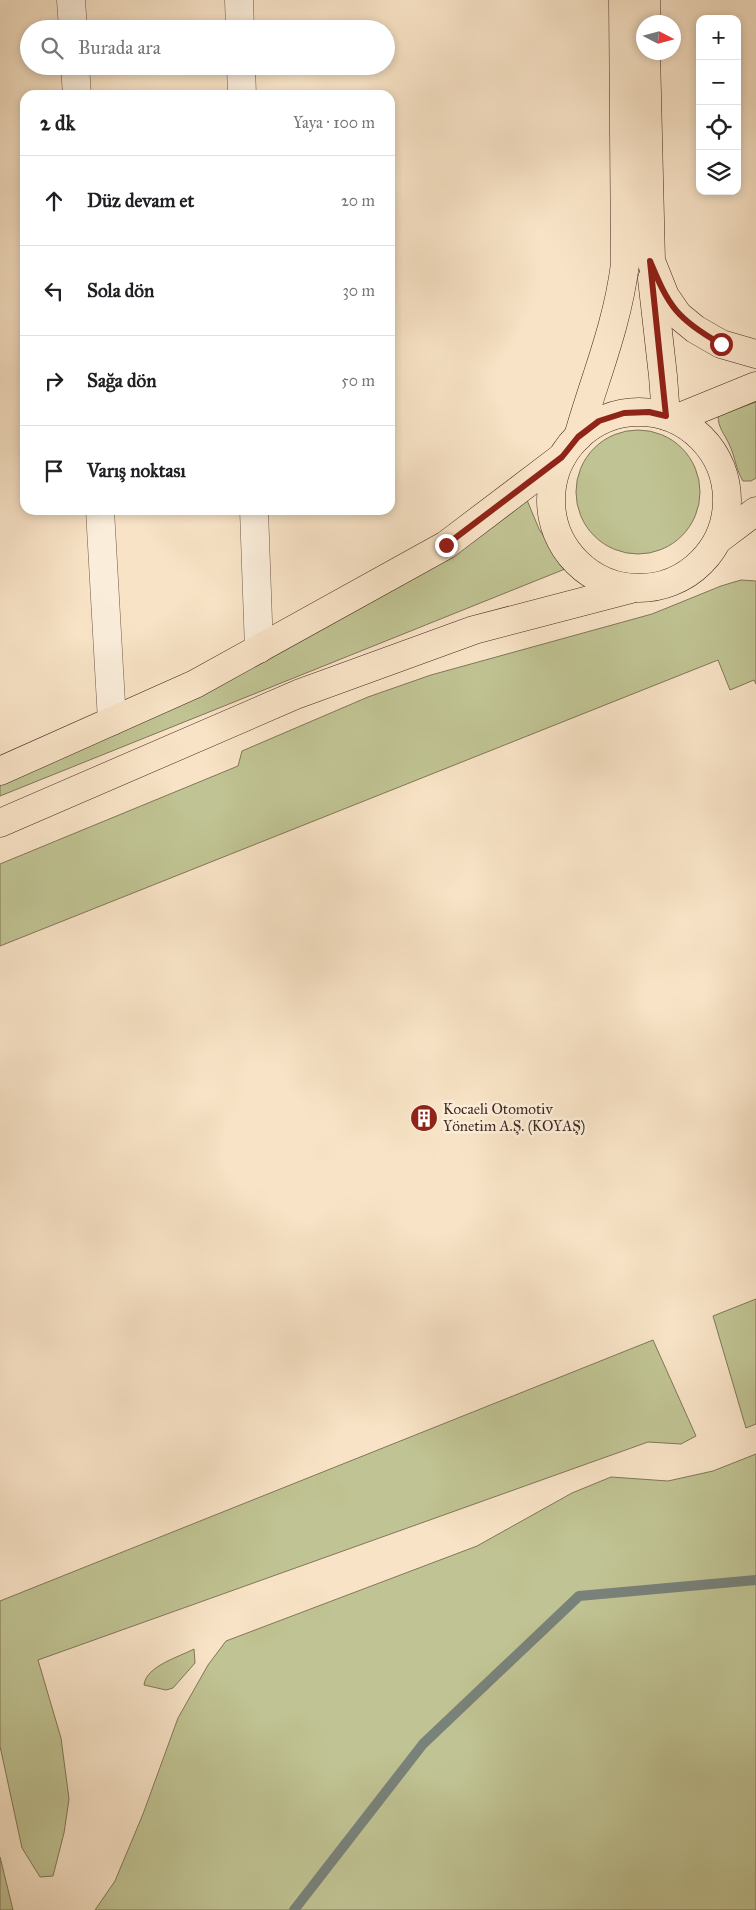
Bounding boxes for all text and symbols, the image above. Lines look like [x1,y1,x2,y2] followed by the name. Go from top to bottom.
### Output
[636,15,681,60] north arrow
[696,15,741,195] map controls
[696,15,741,60] button: +
[20,20,395,75] search box
[38,34,66,62] icon: search
[78,36,161,59] text: Burada ara
[696,60,741,105] button: −
[696,105,741,150] button: locate
[40,110,75,136] text: 2 dk
[293,113,375,132] text: Yaya · 100 m
[696,150,741,195] button: layers
[40,187,68,215] icon: ahead
[87,189,194,212] text: Düz devam et
[341,191,375,210] text: 20 m
[40,277,68,305] icon: left
[87,279,154,302] text: Sola dön
[342,281,375,300] text: 30 m
[710,333,733,356] route start
[40,367,68,395] icon: right
[87,369,156,392] text: Sağa dön
[341,371,375,390] text: 50 m
[40,457,68,485] icon: arrive
[87,459,186,482] text: Varış noktası
[435,534,458,557] route end
[443,1100,585,1136] place label: Kocaeli Otomotiv Yönetim A.Ş. (KOYAŞ)
[409,1103,439,1133] building icon: Kocaeli Otomotiv Yönetim A.Ş. (KOYAŞ)

